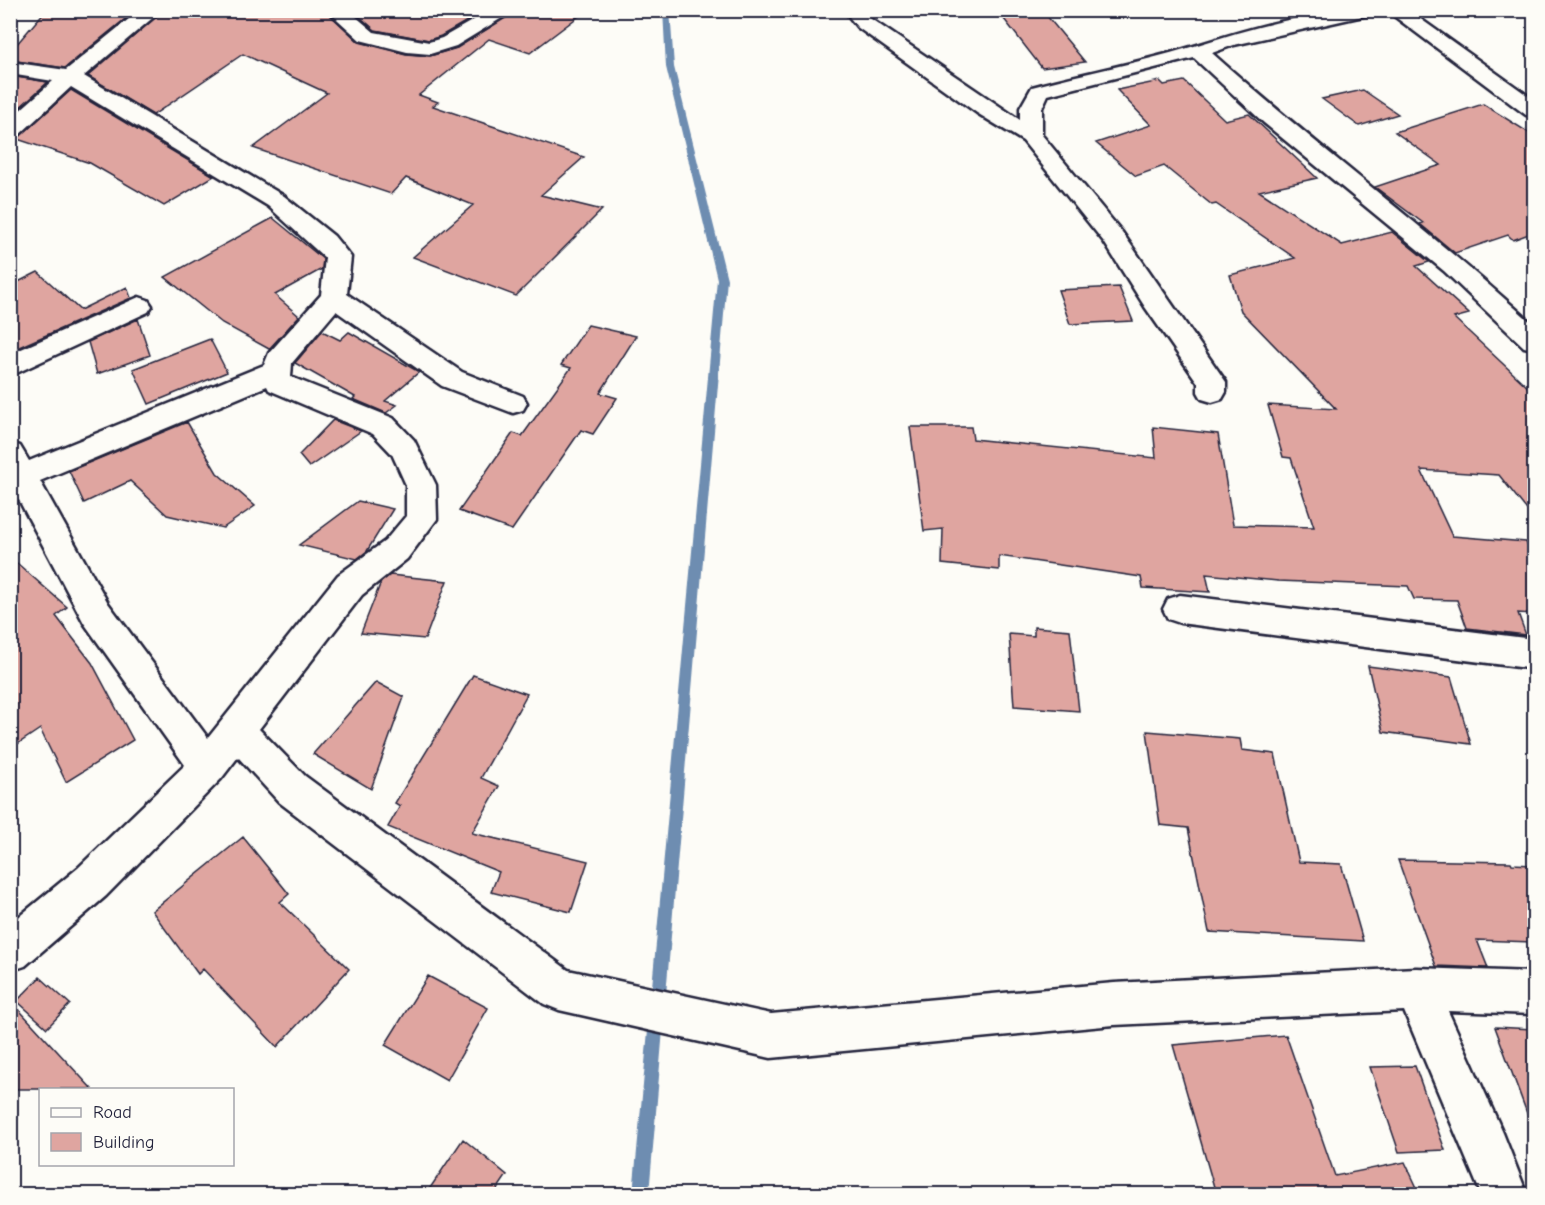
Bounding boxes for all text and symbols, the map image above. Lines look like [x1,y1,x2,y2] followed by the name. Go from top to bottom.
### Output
[39,1088,234,1166] legend
[93,1102,132,1123] text: Road
[93,1132,155,1153] text: Building

